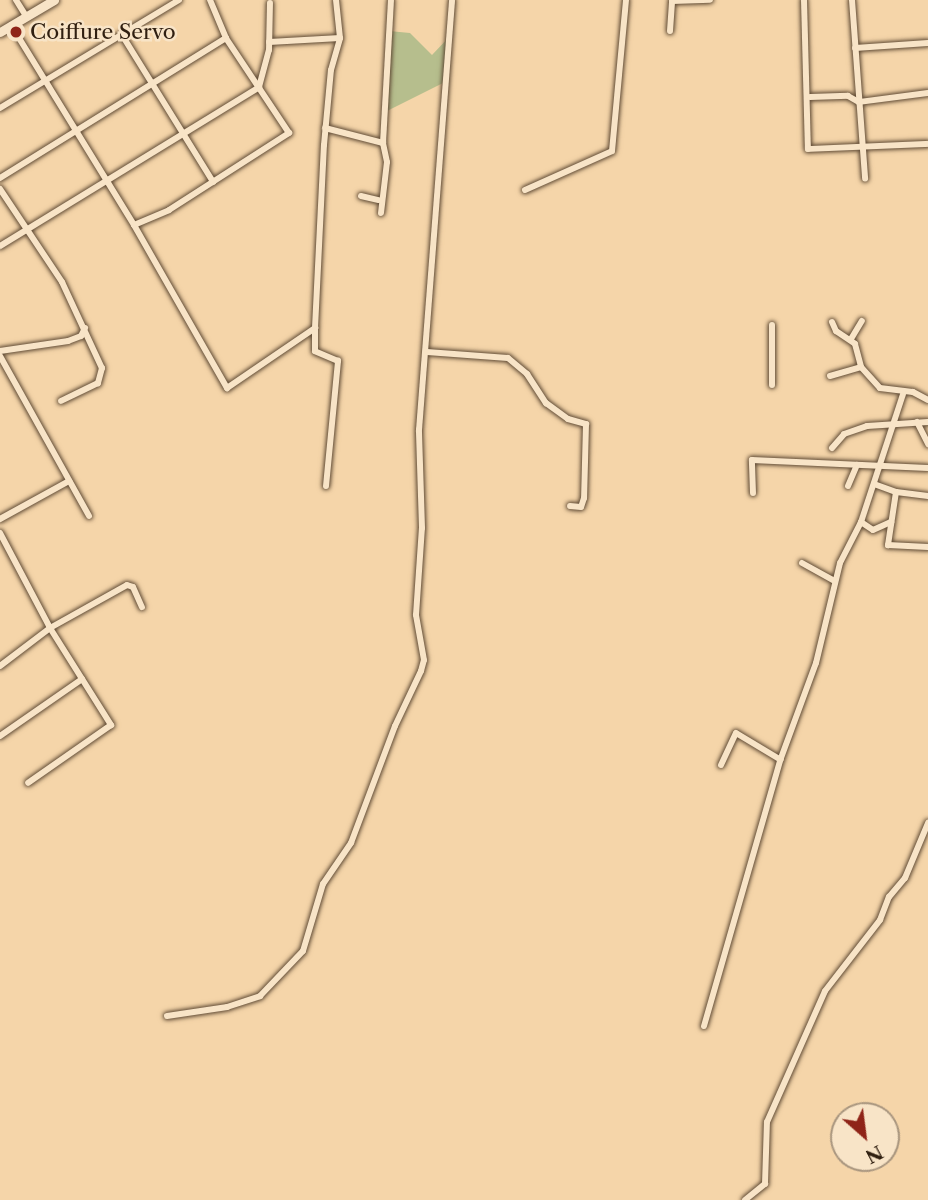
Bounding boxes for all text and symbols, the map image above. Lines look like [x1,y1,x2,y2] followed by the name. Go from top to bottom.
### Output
[30,19,176,45] place label: Coiffure Servo
[8,24,24,40] marker: Coiffure Servo
[830,1102,900,1172] north arrow
[861,1140,887,1168] text: N

